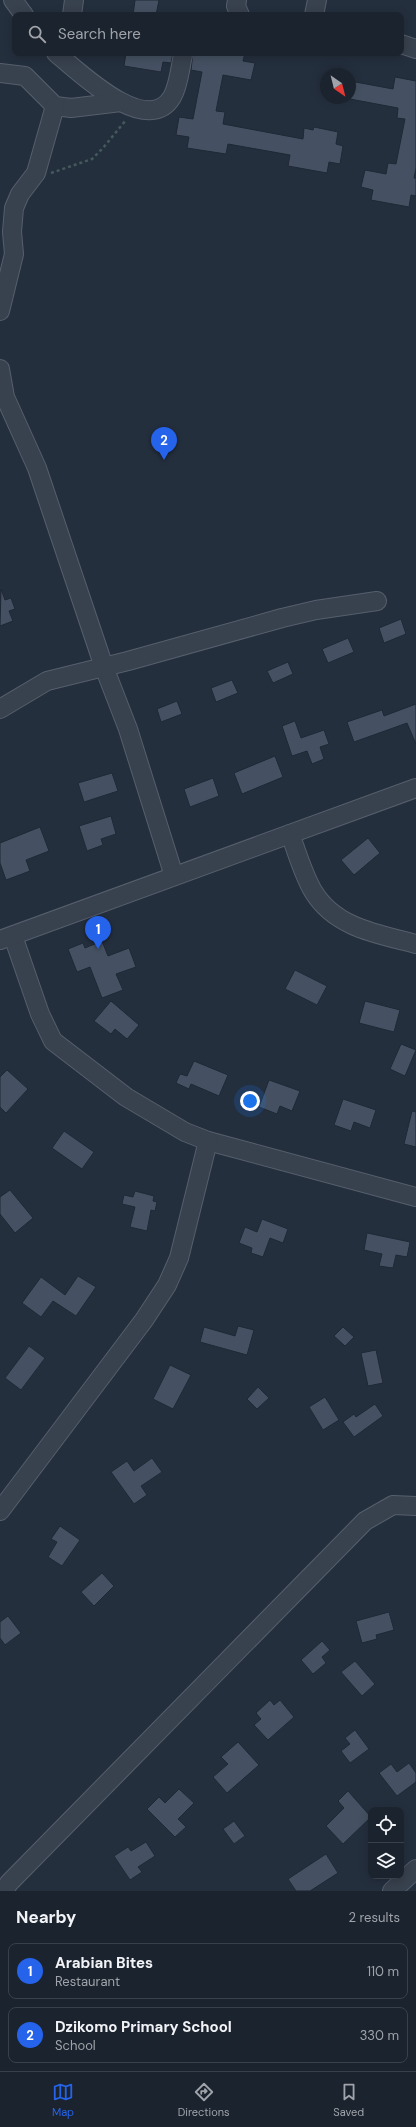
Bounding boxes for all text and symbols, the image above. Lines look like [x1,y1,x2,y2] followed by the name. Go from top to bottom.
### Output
[12,12,404,56] search box
[26,23,48,45] icon: search
[58,24,141,44] text: Search here
[320,68,356,104] north arrow
[151,427,177,460] pin: 2
[85,916,111,949] pin: 1
[240,1091,260,1111] your location
[368,1807,404,1879] map controls
[368,1807,404,1843] button: locate
[368,1843,404,1879] button: layers
[16,1906,76,1928] text: Nearby
[349,1909,400,1926] text: 2 results
[55,1953,153,1973] text: Arabian Bites
[28,1963,32,1980] text: 1
[367,1963,399,1980] text: 110 m
[55,1973,120,1990] text: Restaurant
[55,2017,232,2037] text: Dzikomo Primary School
[26,2027,34,2044] text: 2
[360,2027,399,2044] text: 330 m
[55,2037,96,2054] text: School
[52,2081,74,2119] tab: Map
[178,2081,230,2119] tab: Directions
[333,2081,364,2119] tab: Saved

